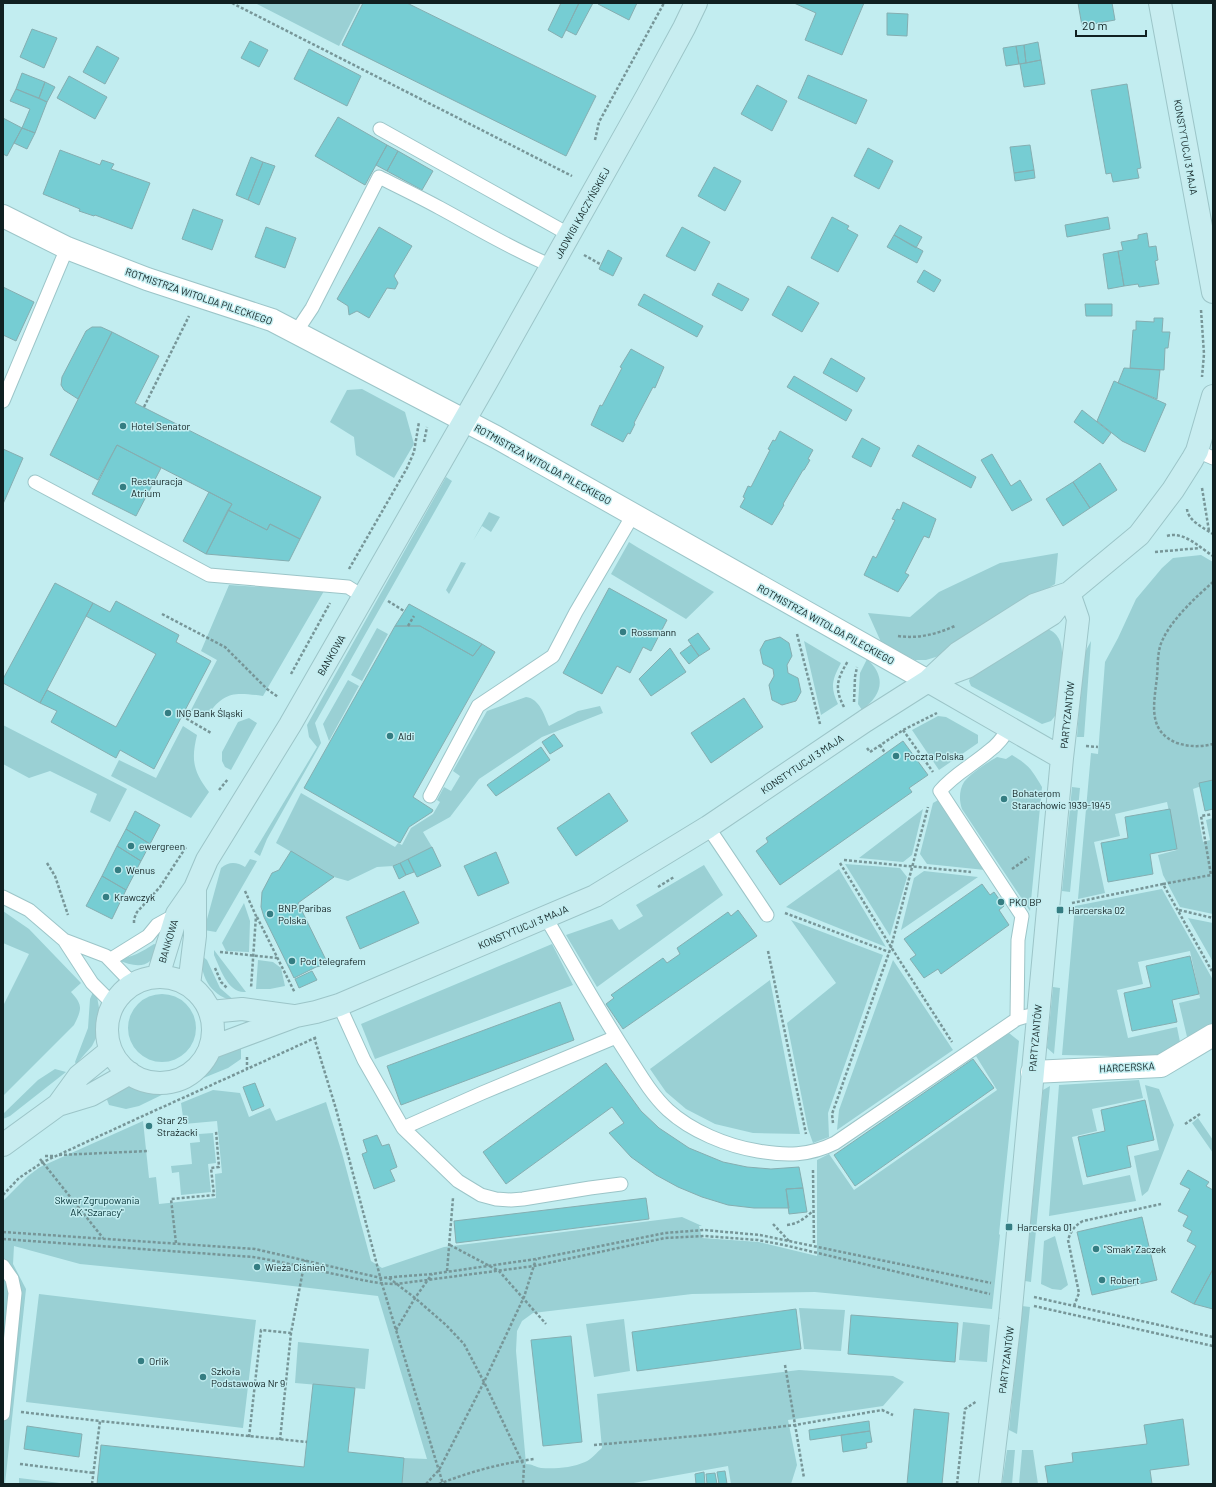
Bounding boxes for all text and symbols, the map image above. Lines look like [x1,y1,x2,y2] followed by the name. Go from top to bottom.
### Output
[1076,12,1146,38] scale bar
[1082,18,1108,32] text: 20 m
[1172,98,1200,196] street label: KONSTYTUCJI 3 MAJA
[552,165,612,261] street label: JADWIGI KACZYŃSKIEJ
[124,265,274,327] street label: ROTMISTRZA WITOLDA PILECKIEGO
[131,420,191,432] place label: Hotel Senator
[118,421,128,431] marker: Hotel Senator
[472,421,614,507] street label: ROTMISTRZA WITOLDA PILECKIEGO
[131,475,183,499] place label: Restauracja Atrium
[118,482,128,492] marker: Restauracja Atrium
[755,581,897,667] street label: ROTMISTRZA WITOLDA PILECKIEGO
[631,626,676,638] place label: Rossmann
[618,627,628,637] marker: Rossmann
[315,633,347,677] street label: BANKOWA
[1057,681,1077,749] street label: PARTYZANTÓW
[176,707,243,719] place label: ING Bank Śląski
[163,708,173,718] marker: ING Bank Śląski
[398,730,414,742] place label: Aldi
[385,731,395,741] marker: Aldi
[758,732,846,796] street label: KONSTYTUCJI 3 MAJA
[904,750,964,762] place label: Poczta Polska
[891,751,901,761] marker: Poczta Polska
[1012,787,1110,811] place label: Bohaterom Starachowic 1939-1945
[999,794,1009,804] marker: Bohaterom Starachowic 1939-1945
[139,840,185,852] place label: ewergreen
[126,841,136,851] marker: ewergreen
[126,864,155,876] place label: Wenus
[113,865,123,875] marker: Wenus
[114,891,155,903] place label: Krawczyk
[101,892,111,902] marker: Krawczyk
[1009,896,1041,908] place label: PKO BP
[996,897,1006,907] marker: PKO BP
[278,902,332,926] place label: BNP Paribas Polska
[476,903,570,951] street label: KONSTYTUCJI 3 MAJA
[1068,904,1125,916] place label: Harcerska 02
[1055,905,1065,915] marker: Harcerska 02
[265,909,275,919] marker: BNP Paribas Polska
[156,918,180,964] street label: BANKOWA
[300,955,366,967] place label: Pod telegrafem
[287,956,297,966] marker: Pod telegrafem
[1026,1004,1044,1072] street label: PARTYZANTÓW
[1099,1060,1155,1074] street label: HARCERSKA
[157,1114,198,1138] place label: Star 25 Strażacki
[144,1121,154,1131] marker: Star 25 Strażacki
[55,1194,139,1218] park label: Skwer Zgrupowania AK "Szaracy"
[1017,1221,1072,1233] place label: Harcerska 01
[1004,1222,1014,1232] marker: Harcerska 01
[1104,1243,1166,1255] place label: "Smak" Zaczek
[1091,1244,1101,1254] marker: "Smak" Zaczek
[265,1261,325,1273] place label: Wieża Ciśnień
[252,1262,262,1272] marker: Wieża Ciśnień
[1110,1274,1140,1286] place label: Robert
[1097,1275,1107,1285] marker: Robert
[996,1325,1016,1394] street label: PARTYZANTÓW
[149,1355,169,1367] place label: Orlik
[136,1356,146,1366] marker: Orlik
[211,1365,285,1389] place label: Szkoła Podstawowa Nr 9
[198,1372,208,1382] marker: Szkoła Podstawowa Nr 9

